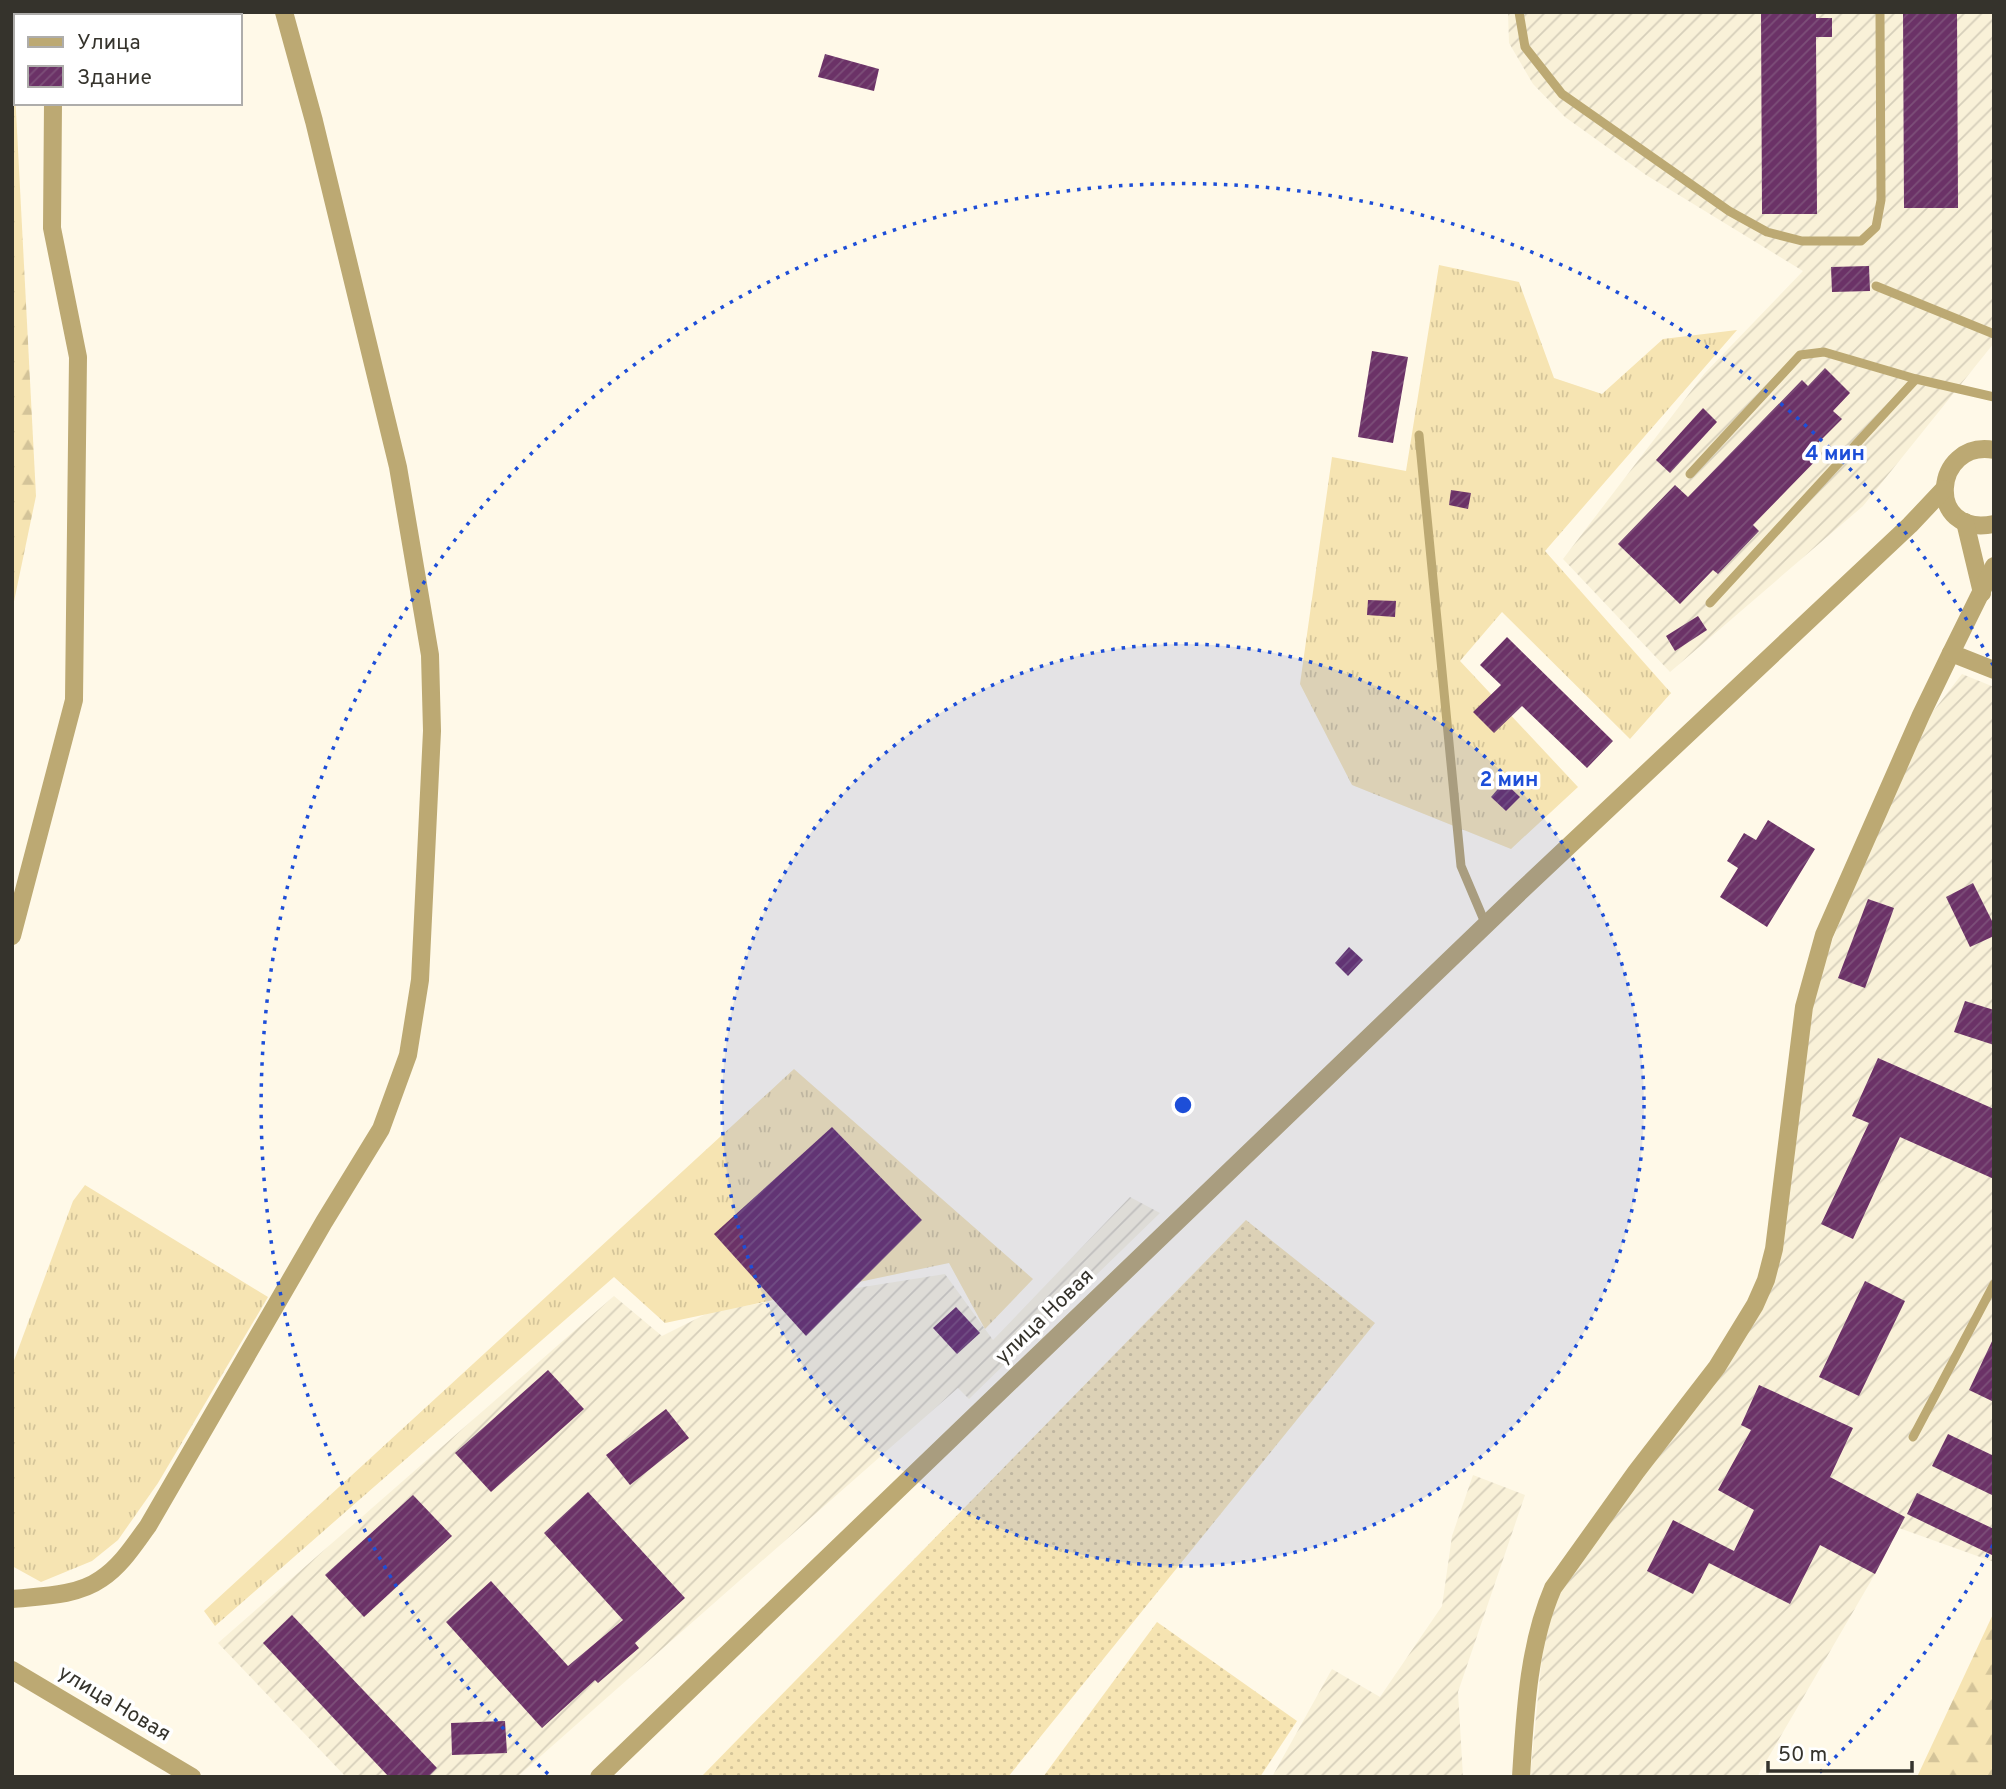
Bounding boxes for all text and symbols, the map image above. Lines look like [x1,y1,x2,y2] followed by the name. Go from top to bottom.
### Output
[14,14,242,105] legend
[77,30,141,57] text: Улица
[77,65,152,92] text: Здание
[1805,441,1865,468] text: 4 мин
[1479,767,1539,794] text: 2 мин
[1171,1093,1195,1117] centre of rings
[990,1263,1100,1371] street label: улица Новая
[53,1660,175,1748] street label: улица Новая
[1768,1730,1912,1774] scale bar
[1778,1742,1827,1769] text: 50 m

